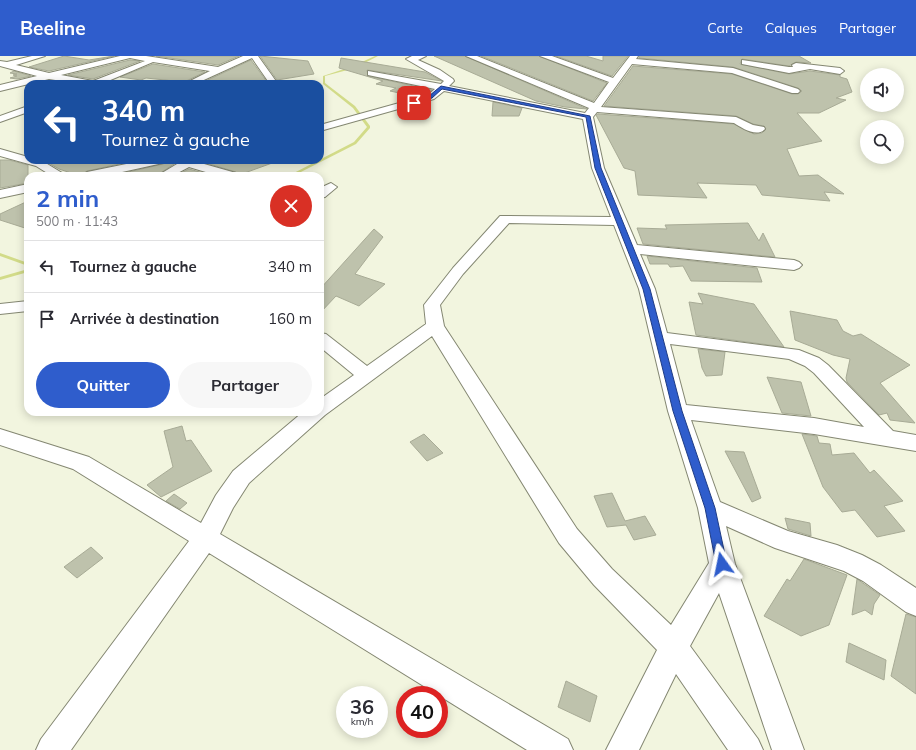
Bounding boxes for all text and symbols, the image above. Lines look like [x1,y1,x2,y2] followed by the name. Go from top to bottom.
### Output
[20,16,86,40] text: Beeline
[707,19,743,37] text: Carte
[765,19,817,37] text: Calques
[839,19,896,37] text: Partager
[860,68,904,164] map controls
[860,68,904,112] button: sound
[397,86,431,120] pin
[403,92,425,114] icon: arrive
[102,93,185,128] text: 340 m
[36,96,88,148] icon: left
[860,120,904,164] button: search
[102,128,250,151] text: Tournez à gauche
[36,183,99,213] text: 2 min
[270,185,312,227] button: close
[36,213,118,229] text: 500 m · 11:43
[36,256,58,278] icon: left
[70,257,197,276] text: Tournez à gauche
[268,257,312,276] text: 340 m
[36,308,58,330] icon: arrive
[70,309,219,328] text: Arrivée à destination
[268,309,312,328] text: 160 m
[36,362,170,408] button: Quitter
[178,362,312,408] button: Partager
[701,543,743,585] position arrow
[396,686,448,738] speed limit sign: 40
[350,694,374,719] text: 36
[351,715,373,728] text: km/h

